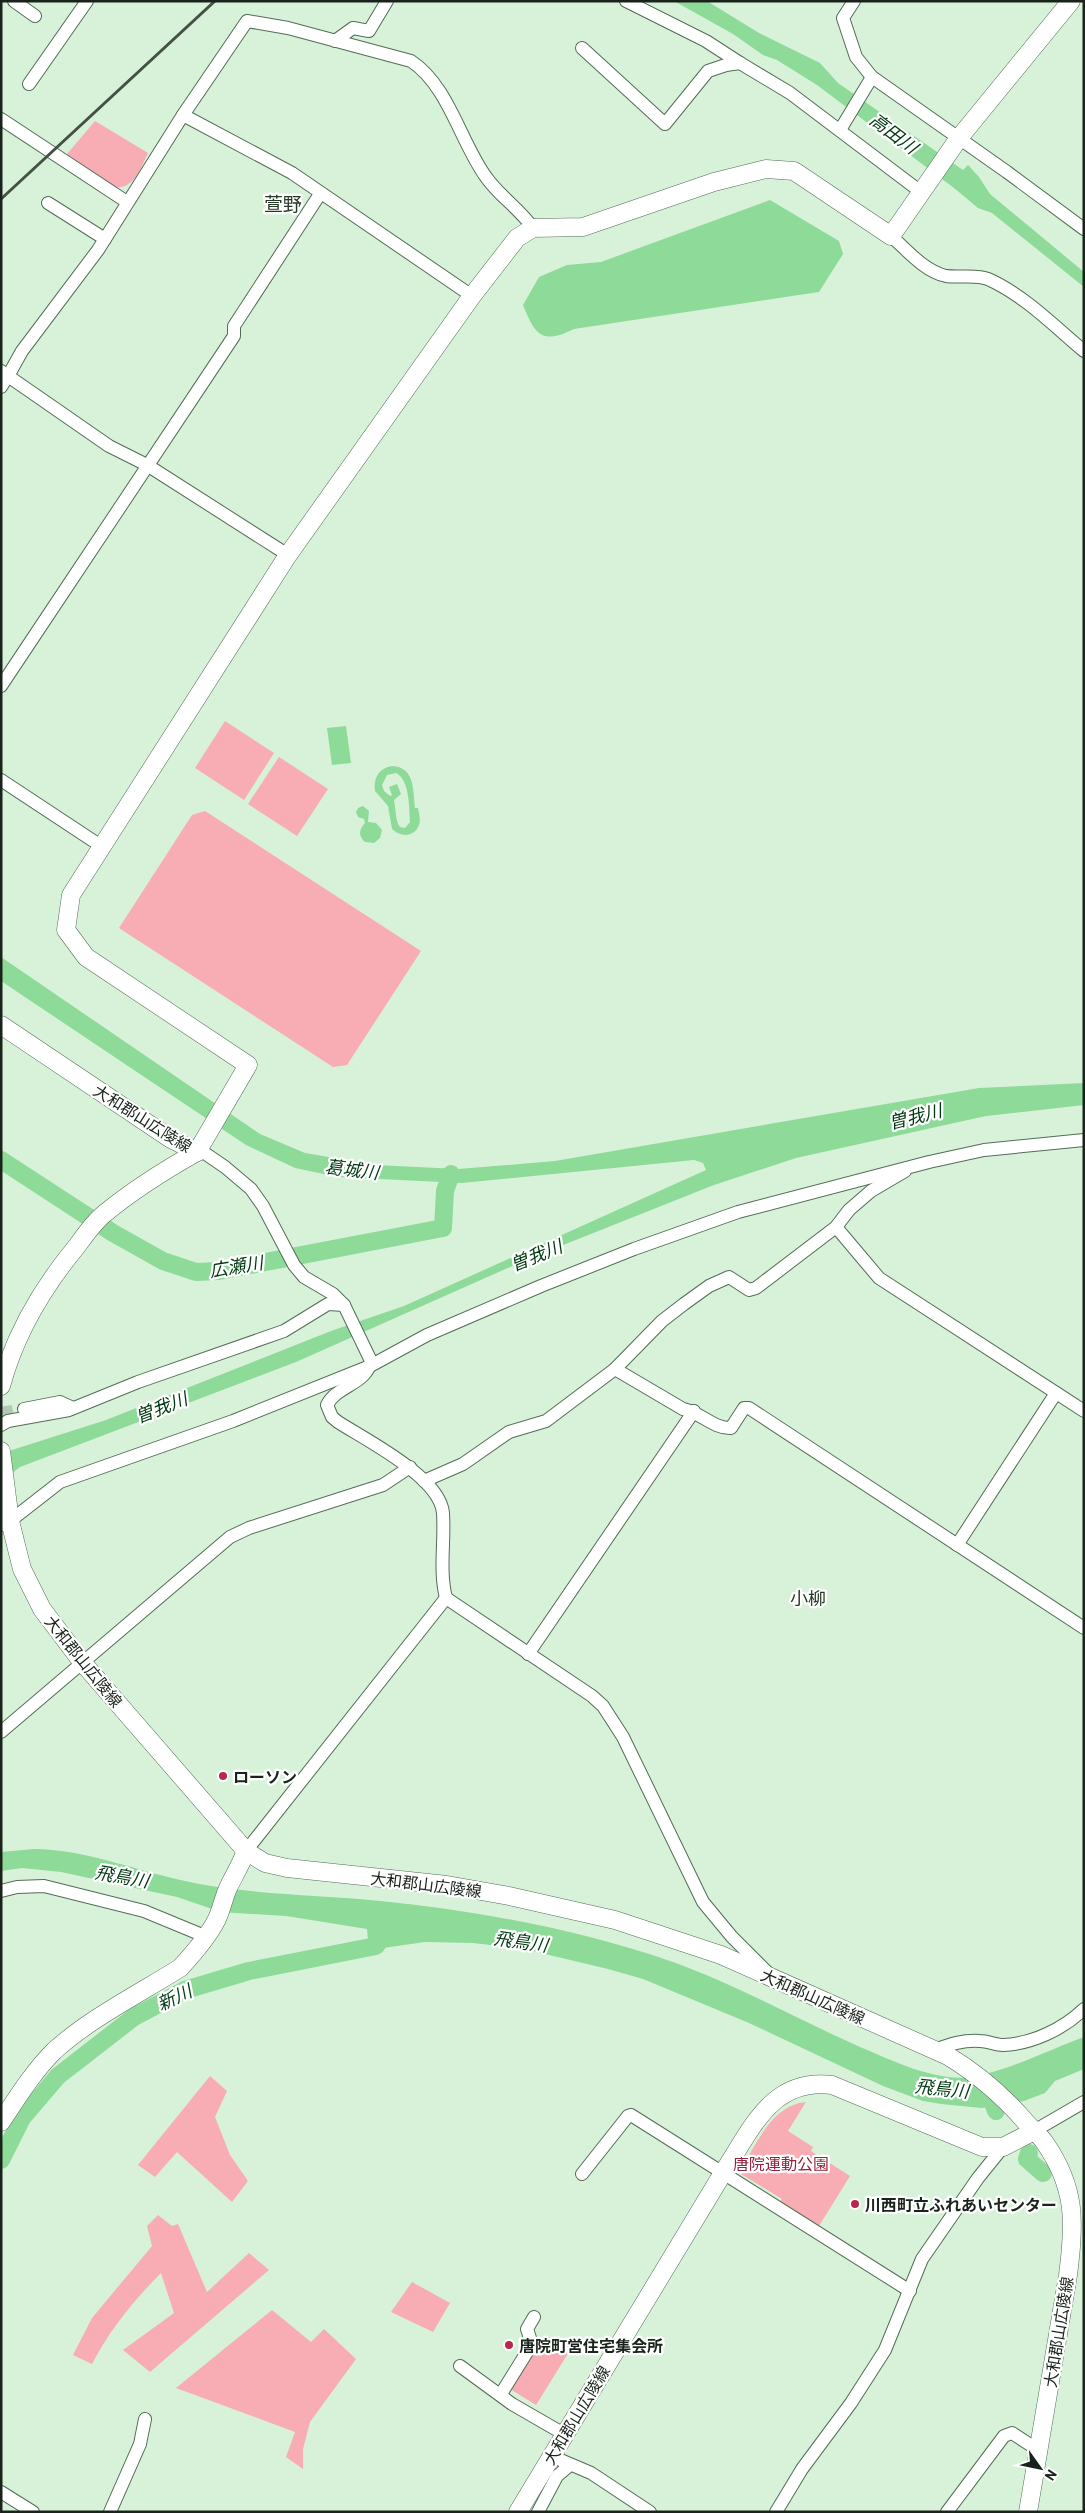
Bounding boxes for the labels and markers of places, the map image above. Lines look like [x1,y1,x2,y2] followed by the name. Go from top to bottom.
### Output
[233,1767,297,1786] place label: ローソン
[217,1770,229,1782] marker: ローソン
[865,2195,1057,2214] place label: 川西町立ふれあいセンター
[849,2198,861,2210] marker: 川西町立ふれあいセンター
[519,2336,663,2355] place label: 唐院町営住宅集会所
[503,2339,515,2351] marker: 唐院町営住宅集会所

